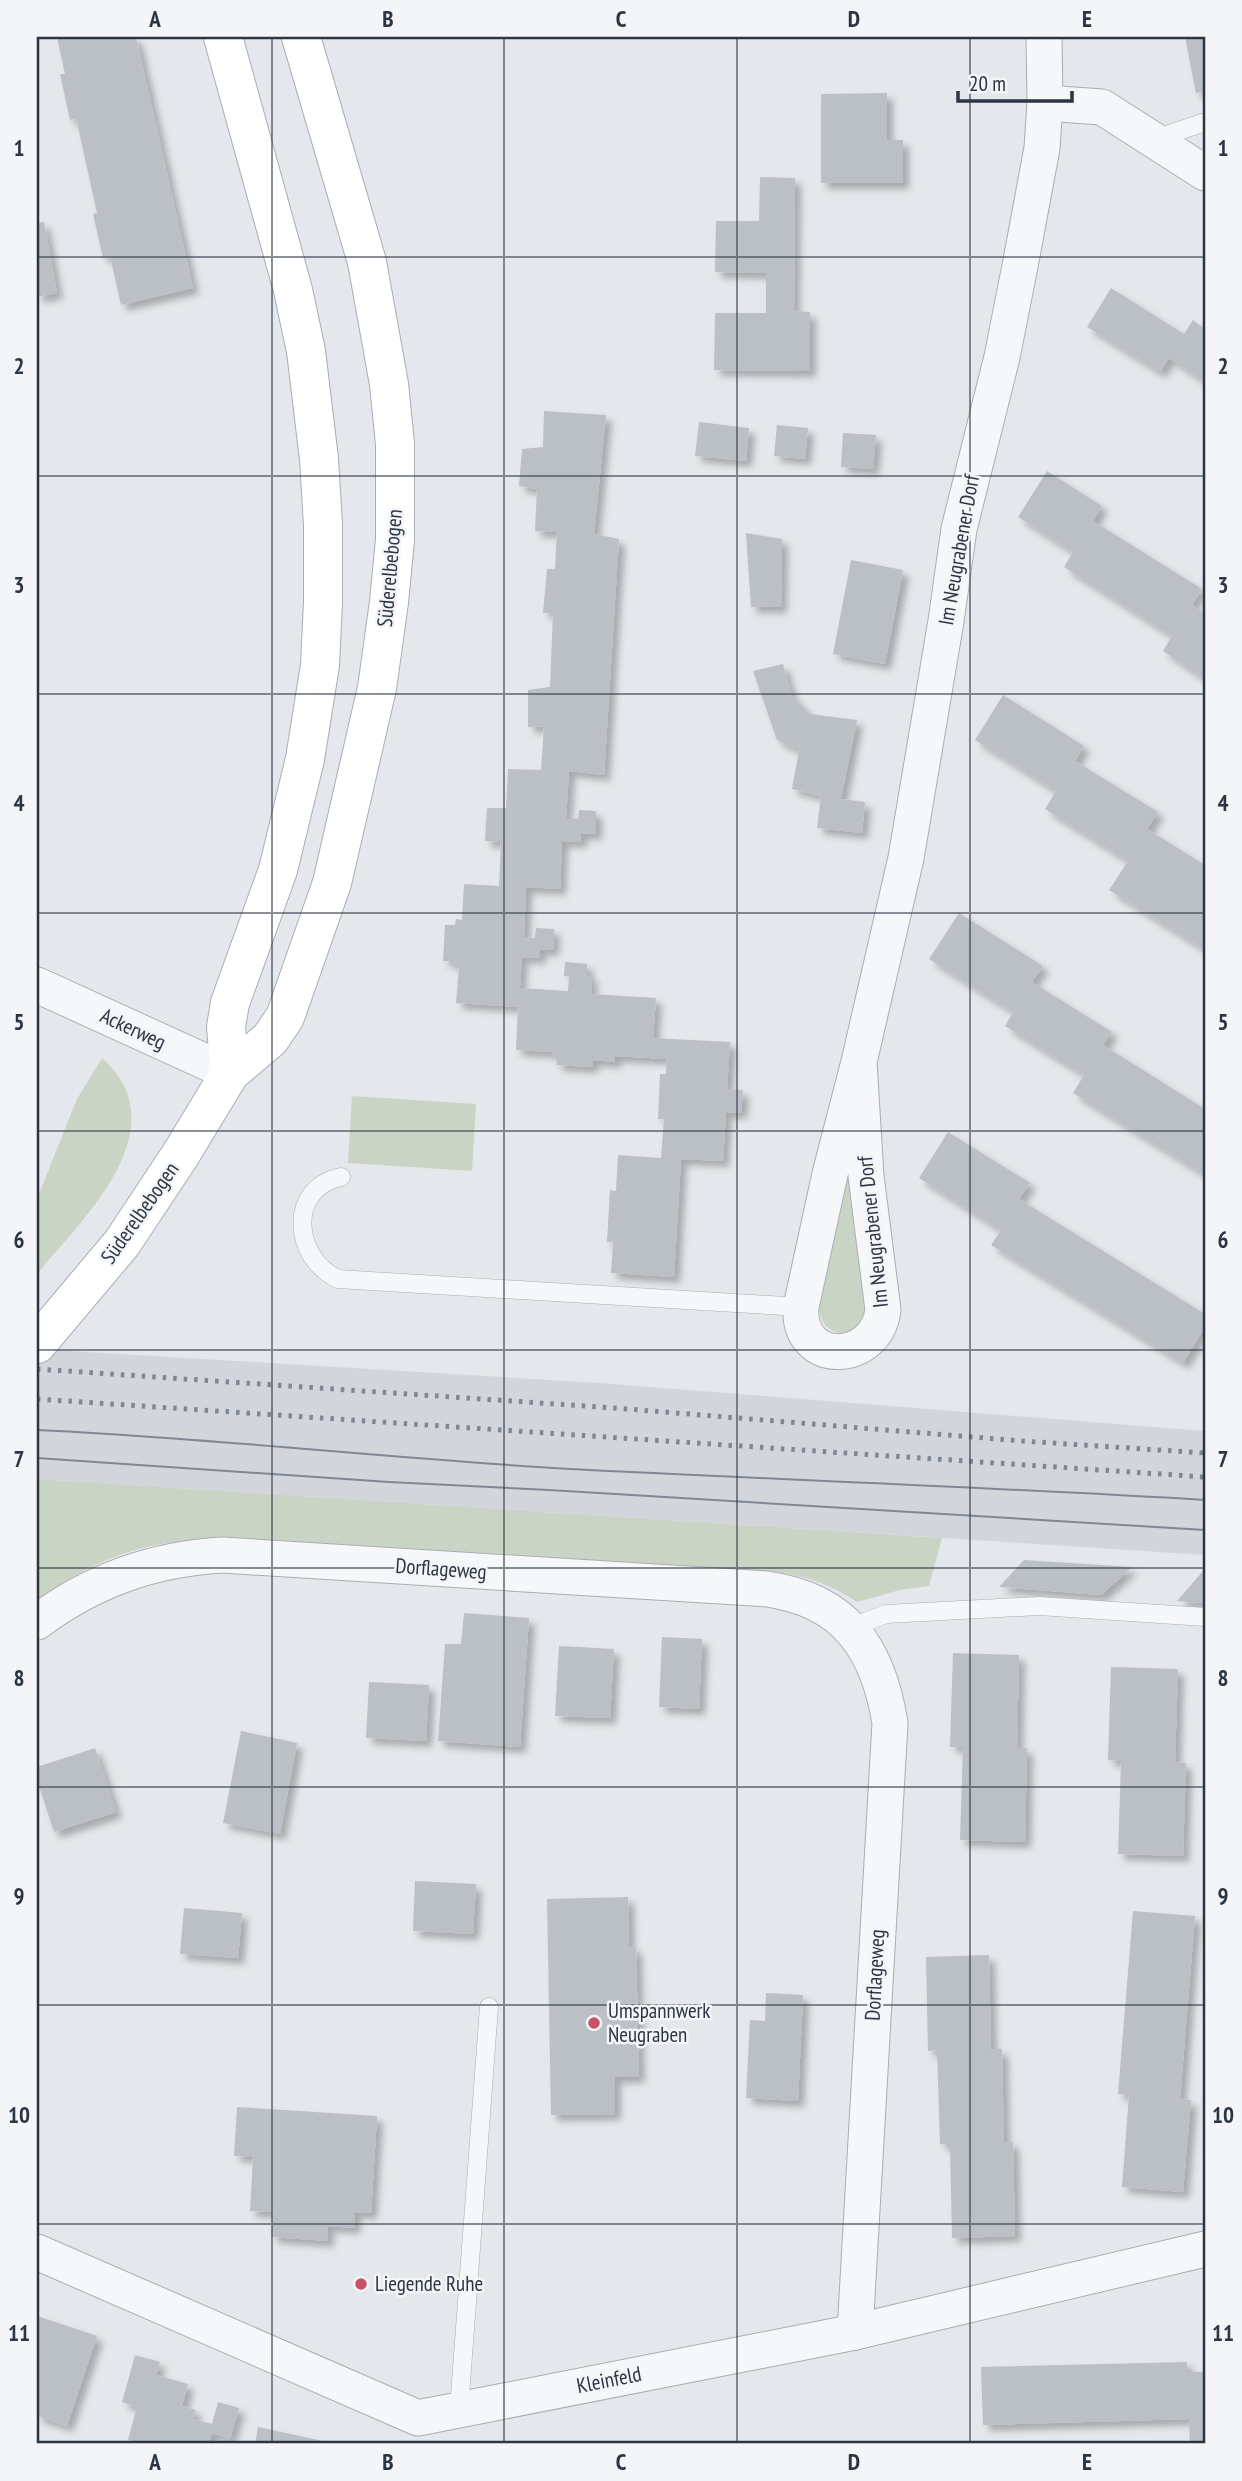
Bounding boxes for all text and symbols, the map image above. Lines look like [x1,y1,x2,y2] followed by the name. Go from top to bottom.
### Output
[148,4,161,33] text: A
[382,4,394,33] text: B
[616,4,627,33] text: C
[848,4,860,33] text: D
[1082,4,1092,33] text: E
[958,60,1072,104] scale bar
[969,70,1006,97] text: 20 m
[14,133,25,162] text: 1
[1218,133,1229,162] text: 1
[14,351,25,380] text: 2
[1218,351,1229,380] text: 2
[932,472,985,627] street label: Im Neugrabener Dorf
[371,508,408,628] street label: Süderelbebogen
[14,570,25,599] text: 3
[1218,570,1229,599] text: 3
[14,788,25,817] text: 4
[1218,788,1229,817] text: 4
[96,1002,170,1055] street label: Ackerweg
[14,1007,25,1036] text: 5
[1218,1007,1229,1036] text: 5
[851,1154,894,1309] street label: Im Neugrabener Dorf
[95,1157,185,1269] street label: Süderelbebogen
[14,1225,25,1254] text: 6
[1218,1225,1229,1254] text: 6
[14,1444,25,1473] text: 7
[1218,1444,1229,1473] text: 7
[394,1552,488,1585] street label: Dorflageweg
[14,1663,25,1692] text: 8
[1218,1663,1229,1692] text: 8
[14,1881,25,1910] text: 9
[1218,1881,1229,1910] text: 9
[859,1929,890,2021] street label: Dorflageweg
[608,1997,710,2048] place label: Umspannwerk Neugraben
[586,2015,602,2031] marker: Umspannwerk Neugraben
[8,2100,30,2129] text: 10
[1212,2100,1234,2129] text: 10
[375,2270,483,2297] place label: Liegende Ruhe
[353,2276,369,2292] marker: Liegende Ruhe
[8,2318,30,2347] text: 11
[1212,2318,1234,2347] text: 11
[574,2360,644,2399] street label: Kleinfeld
[148,2447,161,2476] text: A
[382,2447,394,2476] text: B
[616,2447,627,2476] text: C
[848,2447,860,2476] text: D
[1082,2447,1092,2476] text: E

